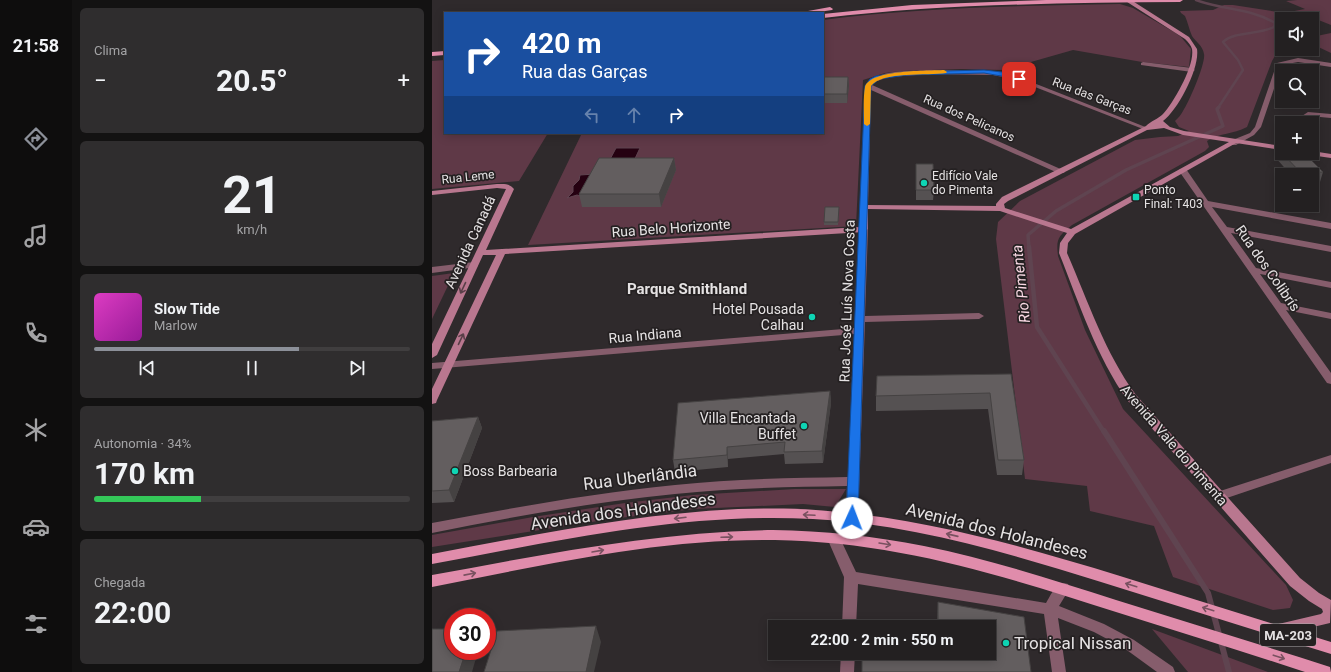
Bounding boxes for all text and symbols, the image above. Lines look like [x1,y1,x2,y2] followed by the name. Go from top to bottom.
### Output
[1275,12,1319,212] map controls
[1275,12,1319,56] button: sound
[522,27,601,60] text: 420 m
[456,28,508,80] icon: right
[13,35,59,56] text: 21:58
[94,43,127,58] text: Clima
[522,61,647,82] text: Rua das Garças
[1002,62,1036,96] pin
[216,63,288,98] text: 20.5°
[1275,64,1319,108] button: search
[94,68,107,93] text: −
[398,68,410,93] text: +
[1008,68,1030,90] icon: arrive
[1050,74,1134,118] street label: Rua das Garças
[921,92,1017,144] street label: Rua dos Pelicanos
[581,104,603,126] icon: left
[623,104,645,126] icon: ahead
[665,104,687,126] icon: right
[1275,116,1319,160] button: +
[22,125,50,153] icon: directions
[222,165,282,226] text: 21
[441,167,495,187] street label: Rua Leme
[1275,168,1319,212] button: −
[932,169,998,197] place label: Edifício Vale do Pimenta
[919,178,929,188] marker: Edifício Vale do Pimenta
[1144,183,1203,211] place label: Ponto Final: T403
[1131,192,1141,202] marker: Ponto Final: T403
[441,193,499,291] street label: Avenida Canadá
[611,216,731,240] street label: Rua Belo Horizonte
[836,219,858,383] street label: Rua José Luís Nova Costa
[22,222,50,250] icon: music
[237,222,267,237] text: km/h
[1232,222,1304,314] street label: Rua dos Colibrís
[1008,244,1034,324] water label: Rio Pimenta
[627,280,747,298] district label: Parque Smithland
[459,282,466,294] one-way arrow
[154,300,220,318] text: Slow Tide
[712,301,804,333] place label: Hotel Pousada Calhau
[807,312,817,322] marker: Hotel Pousada Calhau
[154,318,197,333] text: Marlow
[22,319,50,347] icon: phone
[608,324,682,346] street label: Rua Indiana
[458,334,465,346] one-way arrow
[136,357,158,379] icon: previous
[241,357,263,379] icon: pause
[346,357,368,379] icon: next
[1117,381,1231,509] street label: Avenida Vale do Pimenta
[700,410,796,442] place label: Villa Encantada Buffet
[22,416,50,444] icon: climate
[799,421,809,431] marker: Villa Encantada Buffet
[94,436,191,451] text: Autonomia · 34%
[94,456,195,491] text: 170 km
[582,460,698,494] street label: Rua Uberlândia
[463,463,557,479] place label: Boss Barbearia
[450,466,460,476] marker: Boss Barbearia
[529,488,717,534] street label: Avenida dos Holandeses
[831,497,873,539] position arrow
[904,499,1090,563] street label: Avenida dos Holandeses
[803,511,816,519] one-way arrow
[22,513,50,541] icon: car
[673,514,686,522] one-way arrow
[946,531,959,538] one-way arrow
[720,533,733,541] one-way arrow
[878,541,891,549] one-way arrow
[591,546,604,554] one-way arrow
[463,570,476,578] one-way arrow
[94,575,145,590] text: Chegada
[1124,581,1137,588] one-way arrow
[94,595,171,630] text: 22:00
[1203,605,1215,613] one-way arrow
[444,608,496,660] speed limit sign: 30
[22,610,50,638] icon: filters
[1260,624,1316,646] road number: MA-203
[811,631,953,649] text: 22:00 · 2 min · 550 m
[1014,633,1131,653] place label: Tropical Nissan
[1001,638,1011,648] marker: Tropical Nissan
[1272,654,1285,661] one-way arrow

